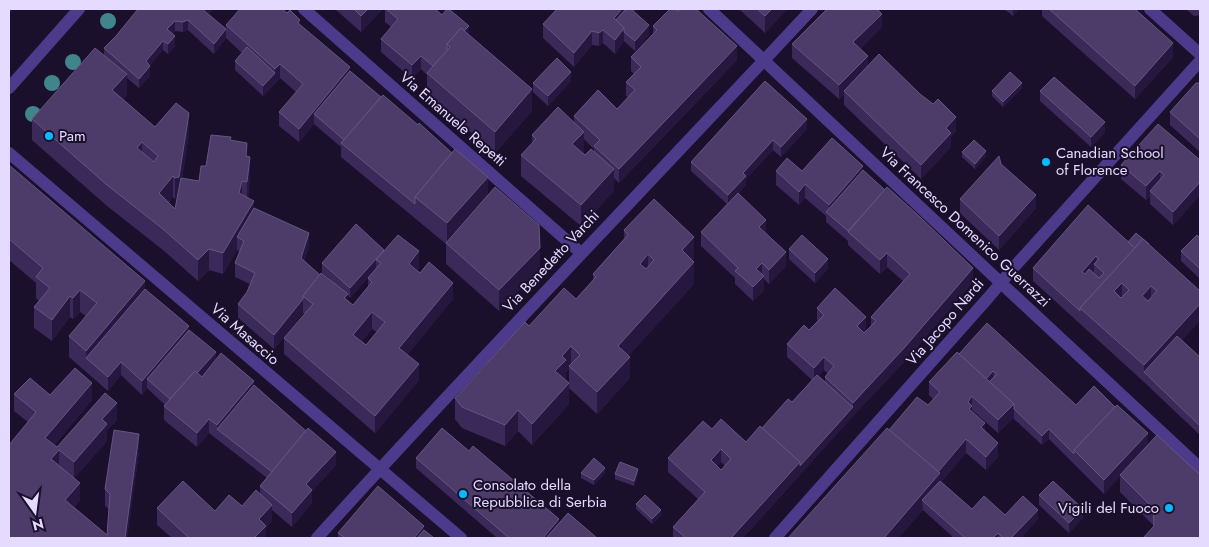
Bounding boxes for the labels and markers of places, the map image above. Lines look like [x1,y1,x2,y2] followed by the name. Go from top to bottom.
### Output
[59,125,86,147] place label: Pam
[43,130,55,142] marker: Pam
[1056,142,1164,181] place label: Canadian School of Florence
[1040,156,1052,168] marker: Canadian School of Florence
[473,474,607,513] place label: Consolato della Repubblica di Serbia
[457,488,469,500] marker: Consolato della Repubblica di Serbia
[1058,497,1159,519] place label: Vigili del Fuoco
[1163,502,1175,514] marker: Vigili del Fuoco

